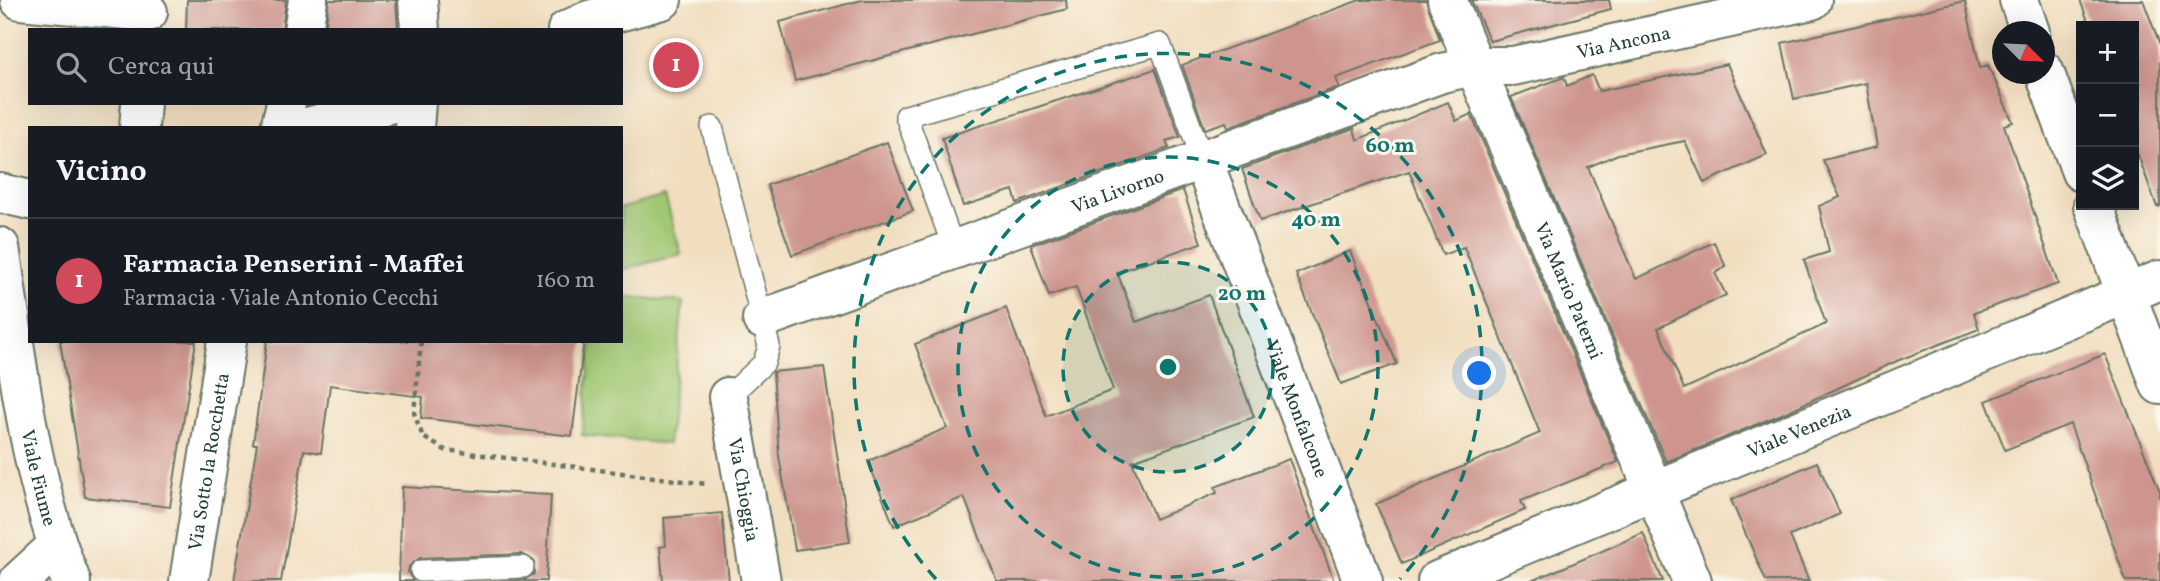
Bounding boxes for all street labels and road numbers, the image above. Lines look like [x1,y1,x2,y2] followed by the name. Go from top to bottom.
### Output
[1575,21,1673,67] street label: Via Ancona
[1068,164,1168,221] street label: Via Livorno
[1527,218,1608,364] street label: Via Mario Paterni
[1257,337,1333,482] street label: Viale Monfalcone
[183,371,237,553] street label: Via Sotto la Rocchetta
[1744,399,1856,465] street label: Viale Venezia
[14,428,62,529] street label: Viale Fiume
[721,436,765,544] street label: Via Chioggia

